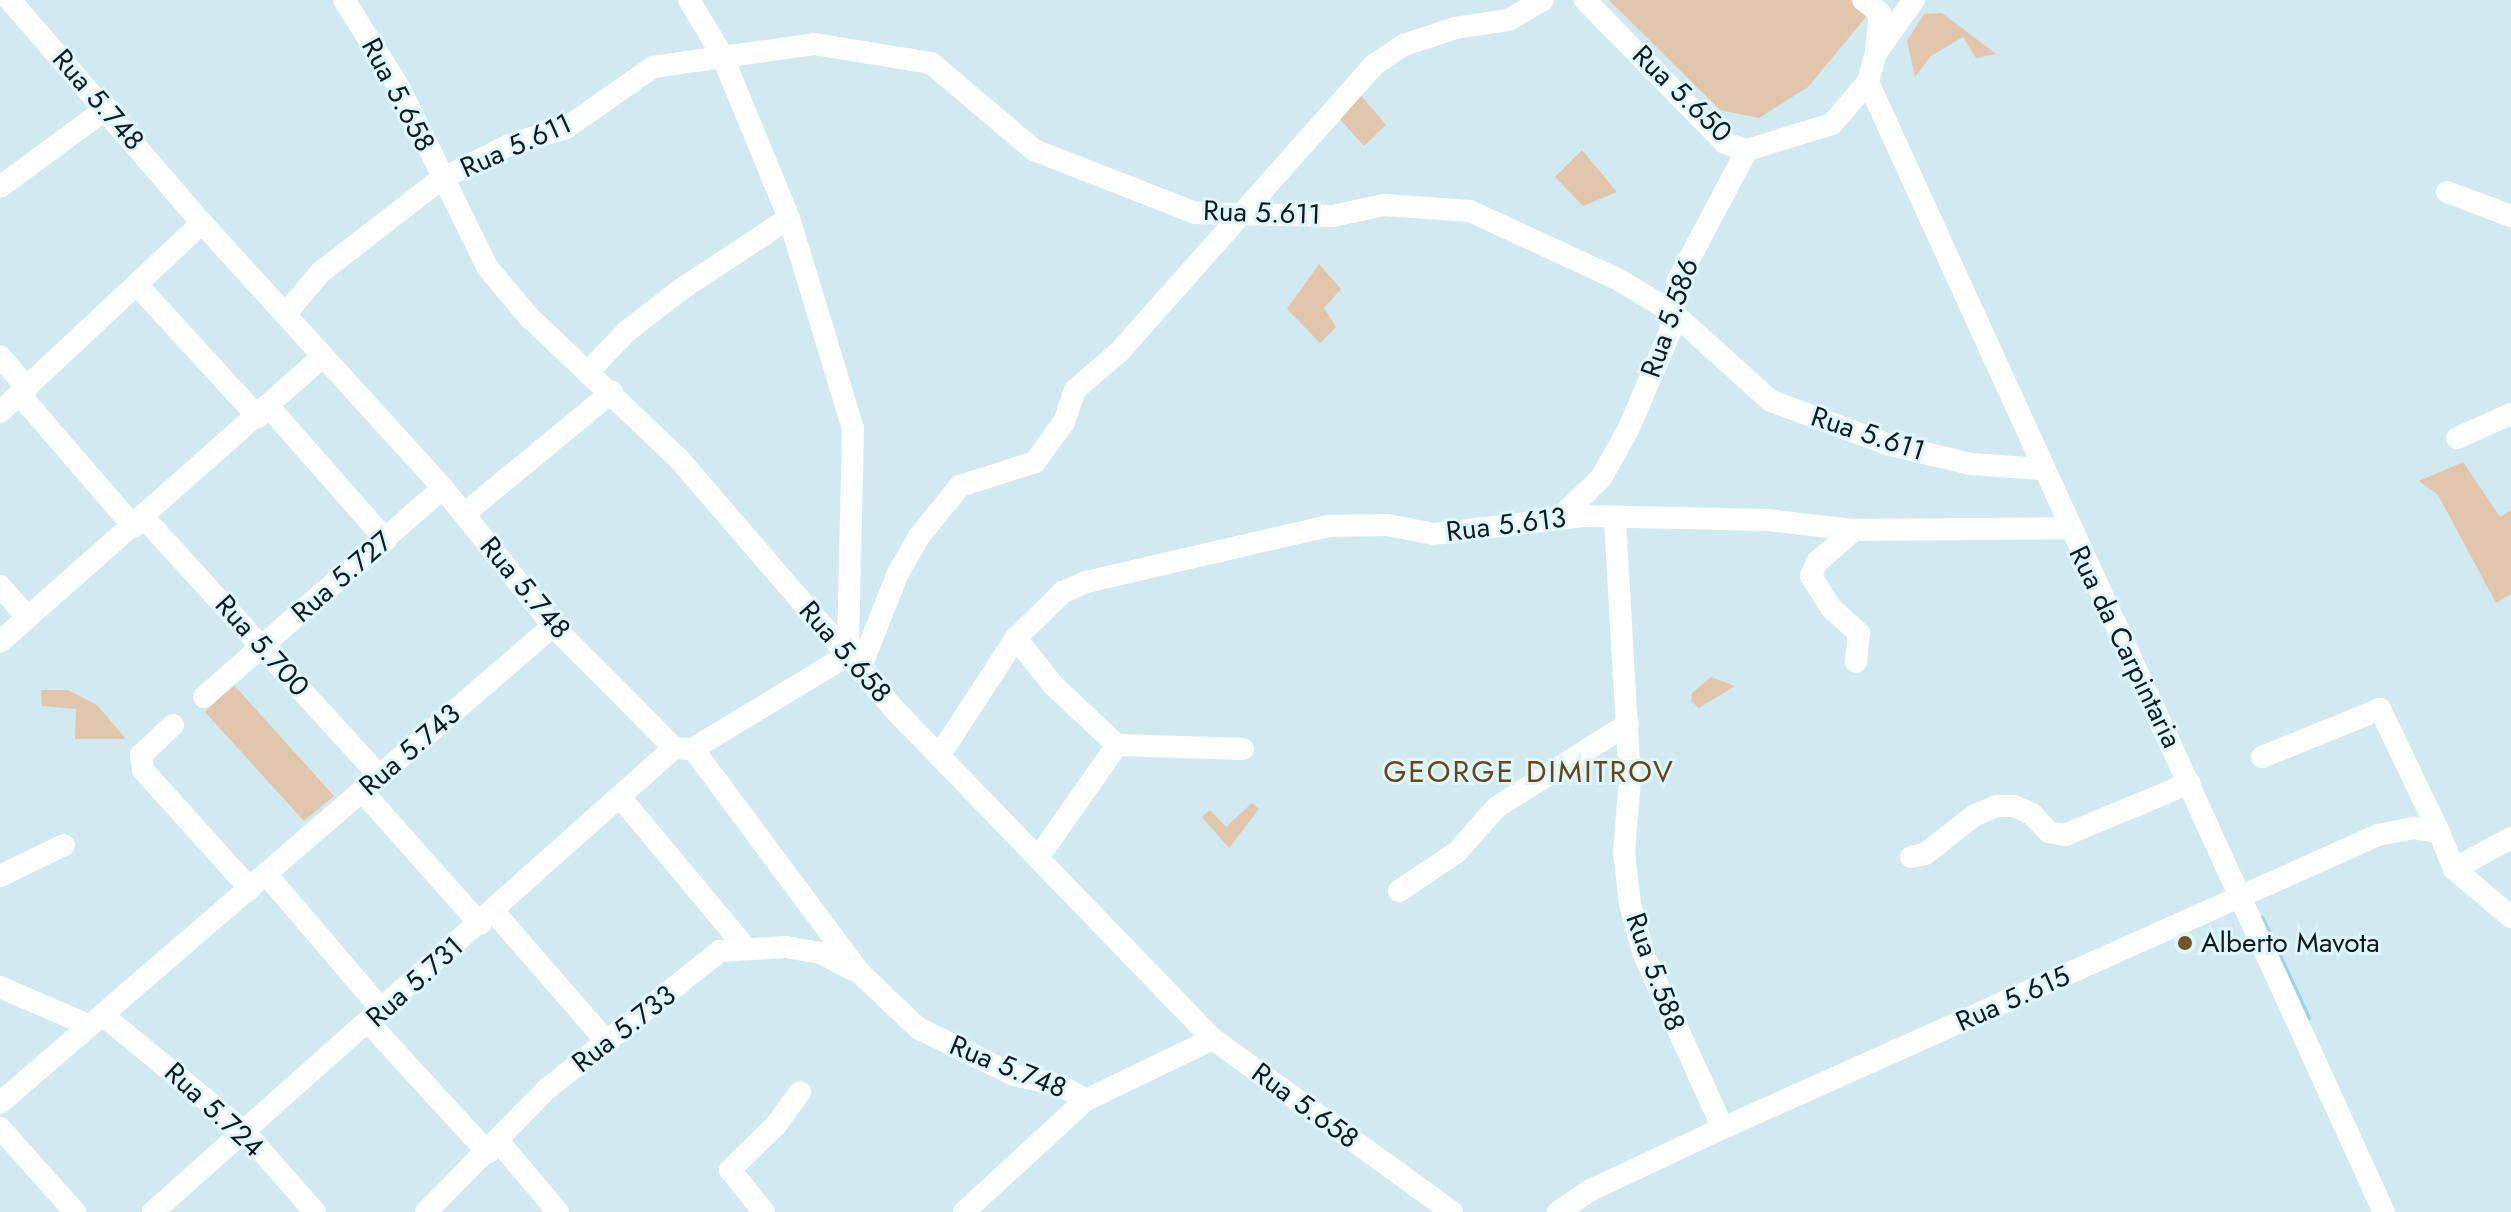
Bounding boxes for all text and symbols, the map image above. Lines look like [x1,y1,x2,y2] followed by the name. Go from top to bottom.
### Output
[354,33,442,157] street label: Rua 5.658
[1625,38,1739,150] street label: Rua 5.650
[45,43,151,157] street label: Rua 5.748
[455,107,577,185] street label: Rua 5.611
[1203,194,1321,232] street label: Rua 5.611
[1634,254,1706,382] street label: Rua 5.586
[1807,400,1929,468] street label: Rua 5.611
[1444,501,1568,549] street label: Rua 5.613
[285,524,399,630] street label: Rua 5.727
[473,530,577,646] street label: Rua 5.748
[2062,540,2188,754] street label: Rua da Carpintaria
[208,588,316,704] street label: Rua 5.700
[792,594,898,710] street label: Rua 5.658
[353,697,467,803] street label: Rua 5.743
[1383,754,1675,790] district label: GEORGE DIMITROV
[1618,909,1692,1035] street label: Rua 5.588
[2201,926,2380,960] place label: Alberto Mavota
[360,930,470,1034] street label: Rua 5.731
[2176,934,2194,952] marker: Alberto Mavota
[1951,959,2075,1039] street label: Rua 5.615
[566,978,682,1080] street label: Rua 5.733
[945,1028,1071,1106] street label: Rua 5.748
[157,1056,271,1164] street label: Rua 5.724
[1245,1056,1365,1156] street label: Rua 5.658

